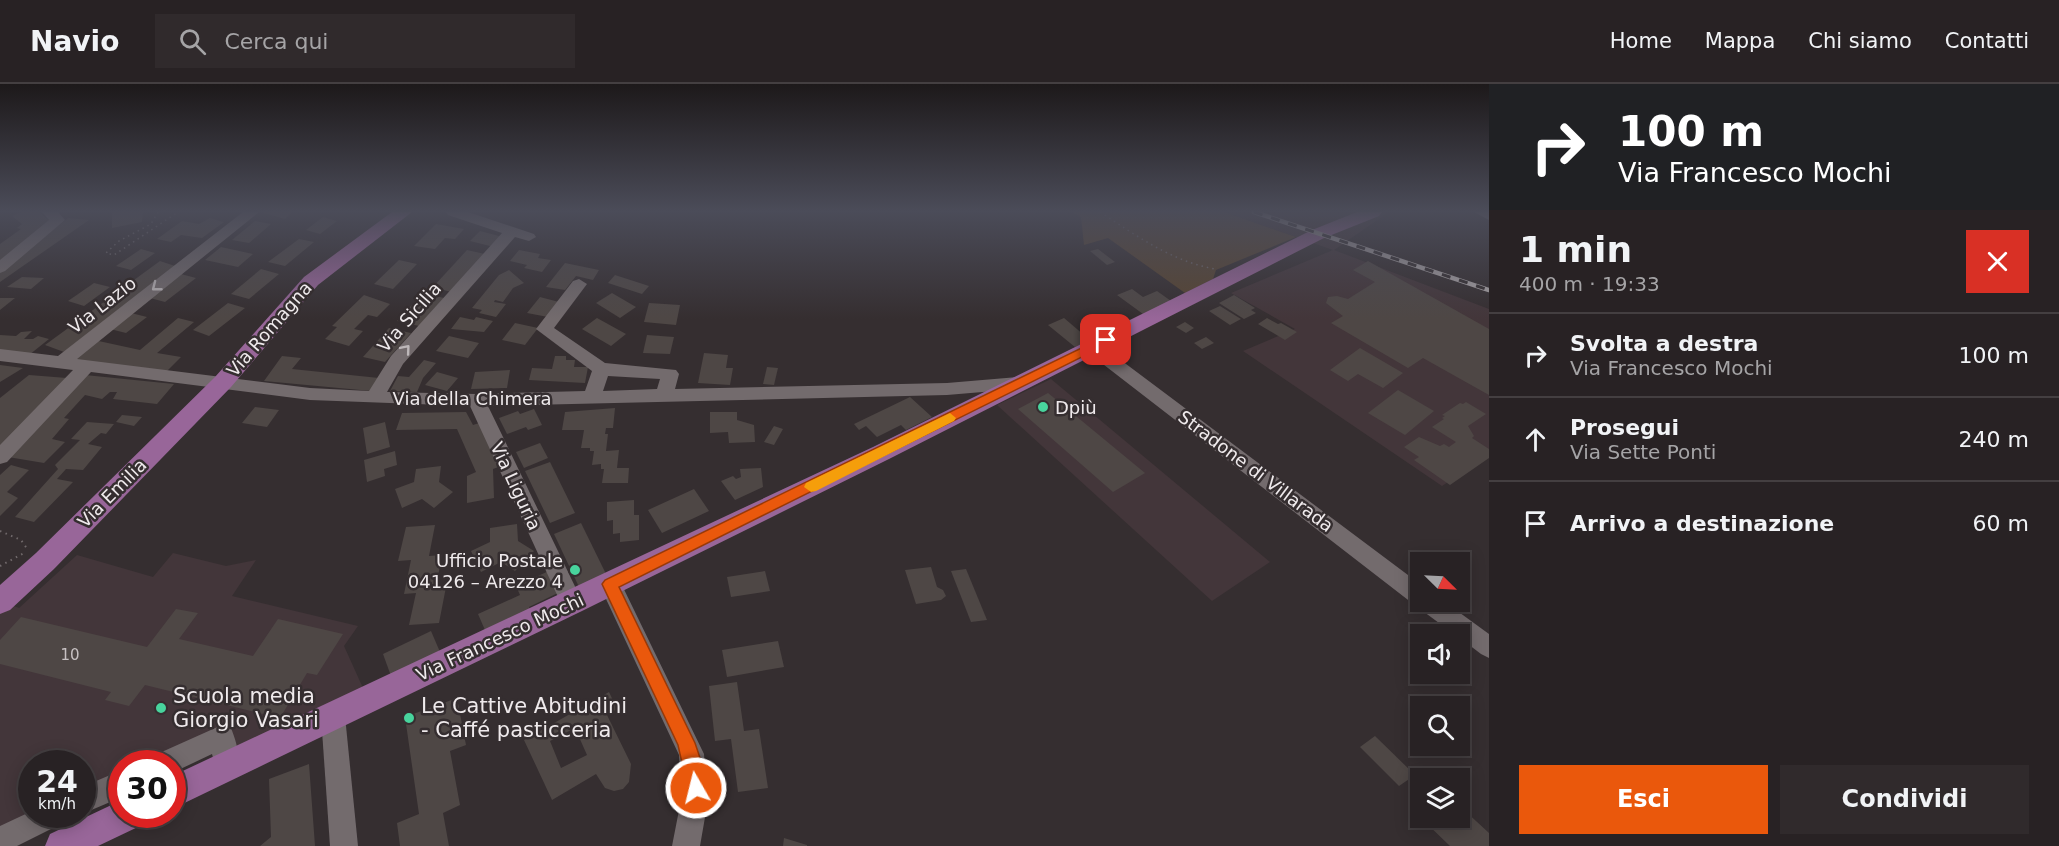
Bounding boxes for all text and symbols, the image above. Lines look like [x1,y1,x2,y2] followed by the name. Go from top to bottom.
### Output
[155,14,575,68] search box
[30,25,119,58] text: Navio
[176,25,209,58] icon: search
[224,29,328,54] text: Cerca qui
[1610,29,1672,53] text: Home
[1705,29,1775,53] text: Mappa
[1808,29,1912,53] text: Chi siamo
[1945,29,2029,53] text: Contatti
[1618,107,1764,156] text: 100 m
[1519,108,1597,186] icon: right
[1618,157,1892,188] text: Via Francesco Mochi
[1519,229,1632,270] text: 1 min
[1966,230,2029,293] button: close
[64,272,140,338] street label: Via Lazio
[1519,272,1660,296] text: 400 m · 19:33
[222,277,316,381] street label: Via Romagna
[373,278,445,356] street label: Via Sicilia
[152,280,163,291] one-way arrow
[1080,314,1131,365] pin
[1089,323,1122,356] icon: arrive
[1570,331,1758,356] text: Svolta a destra
[1519,339,1552,372] icon: right
[1959,343,2029,368] text: 100 m
[399,345,410,356] one-way arrow
[1570,356,1773,380] text: Via Francesco Mochi
[393,388,551,409] street label: Via della Chimera
[1055,397,1097,418] place label: Dpiù
[1036,400,1050,414] marker: Dpiù
[1174,406,1338,536] street label: Stradone di Villarada
[1570,415,1679,440] text: Prosegui
[1519,423,1552,456] icon: ahead
[1959,427,2029,452] text: 240 m
[486,439,546,533] street label: Via Liguria
[1570,440,1716,464] text: Via Sette Ponti
[73,454,151,532] street label: Via Emilia
[1519,507,1552,540] icon: arrive
[1570,511,1834,536] text: Arrivo a destinazione
[1973,511,2029,536] text: 60 m
[408,550,563,592] place label: Ufficio Postale 04126 – Arezzo 4
[1410,552,1470,612] north arrow
[1410,552,1470,828] map controls
[568,563,582,577] marker: Ufficio Postale 04126 – Arezzo 4
[413,589,587,685] street label: Via Francesco Mochi
[1410,624,1470,684] button: sound
[60,646,80,664] house number: 10
[173,684,319,732] place label: Scuola media Giorgio Vasari
[421,694,627,742] place label: Le Cattive Abitudini - Caffé pasticceria
[1410,696,1470,756] button: search
[154,701,168,715] marker: Scuola media Giorgio Vasari
[402,711,416,725] marker: Le Cattive Abitudini - Caffé pasticceria
[108,750,186,828] speed limit sign: 30
[664,756,728,820] position arrow
[36,764,78,799] text: 24
[1519,765,1768,834] button: Esci
[1780,765,2029,834] button: Condividi
[1410,768,1470,828] button: layers
[38,795,76,813] text: km/h

